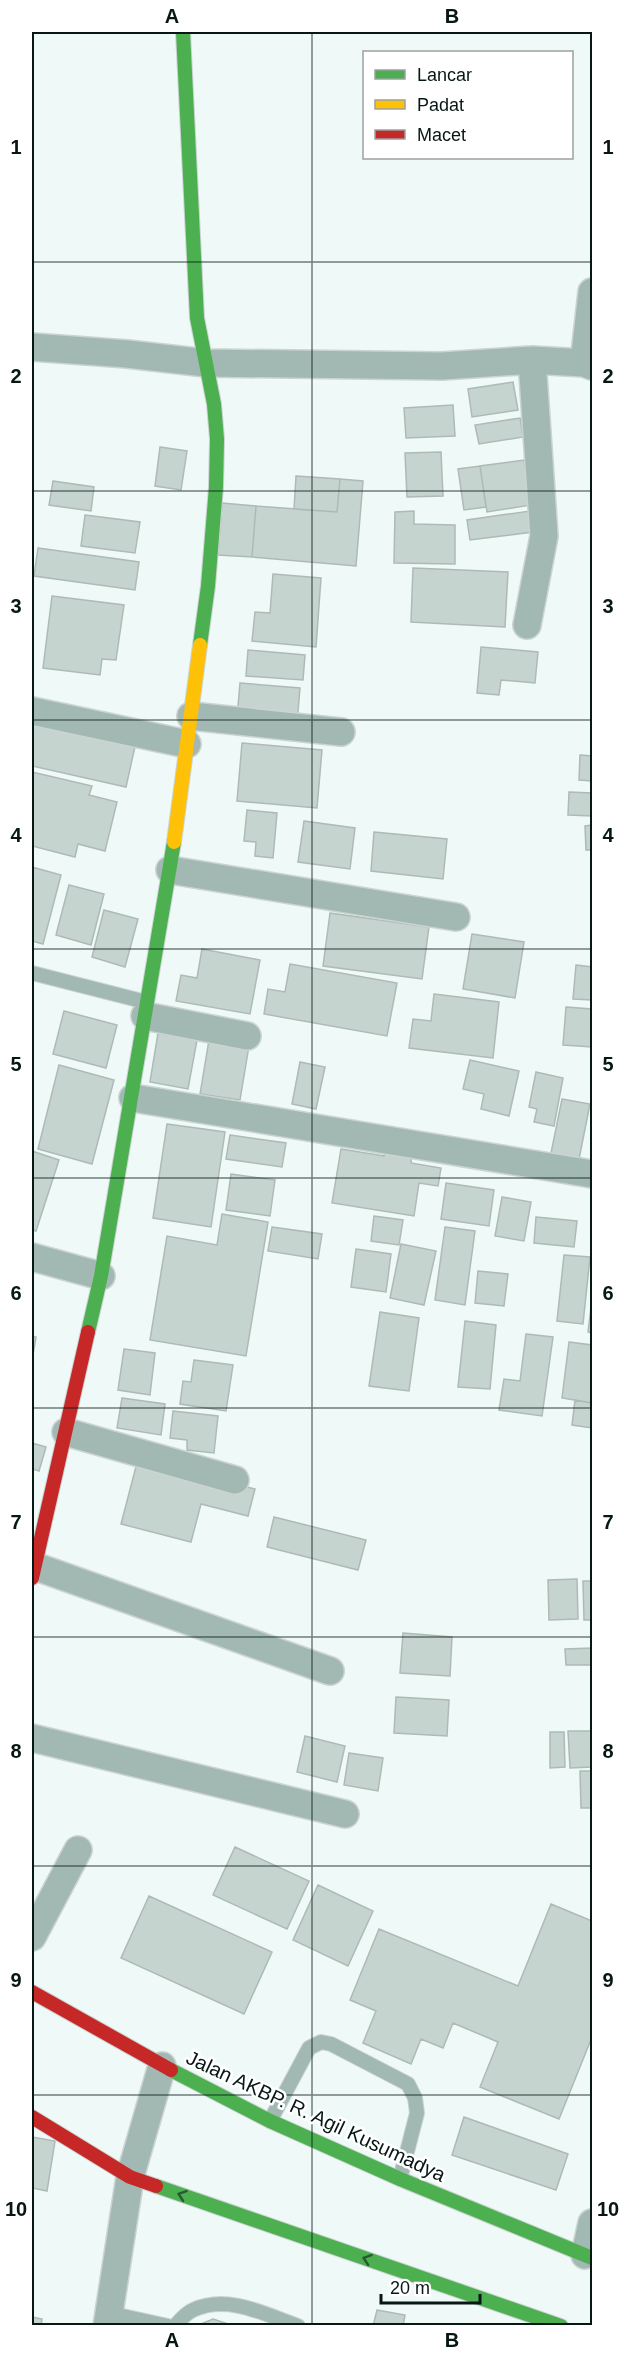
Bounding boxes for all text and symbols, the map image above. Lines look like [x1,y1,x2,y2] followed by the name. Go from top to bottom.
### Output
[165,5,179,27] text: A
[445,5,459,27] text: B
[363,51,573,159] legend
[417,65,472,85] text: Lancar
[417,95,464,115] text: Padat
[417,125,466,145] text: Macet
[10,136,22,158] text: 1
[602,136,614,158] text: 1
[10,365,22,387] text: 2
[602,365,614,387] text: 2
[10,595,22,617] text: 3
[602,595,614,617] text: 3
[10,824,22,846] text: 4
[602,824,614,846] text: 4
[10,1053,22,1075] text: 5
[602,1053,614,1075] text: 5
[10,1282,22,1304] text: 6
[602,1282,614,1304] text: 6
[10,1511,22,1533] text: 7
[602,1511,614,1533] text: 7
[10,1740,22,1762] text: 8
[602,1740,614,1762] text: 8
[10,1969,22,1991] text: 9
[602,1969,614,1991] text: 9
[183,2046,450,2186] street label: Jalan AKBP. R. Agil Kusumadya
[178,2190,188,2203] one-way arrow
[5,2198,27,2220] text: 10
[597,2198,619,2220] text: 10
[362,2253,373,2266] one-way arrow
[381,2267,480,2305] scale bar
[390,2278,430,2298] text: 20 m
[165,2329,179,2351] text: A
[445,2329,459,2351] text: B

